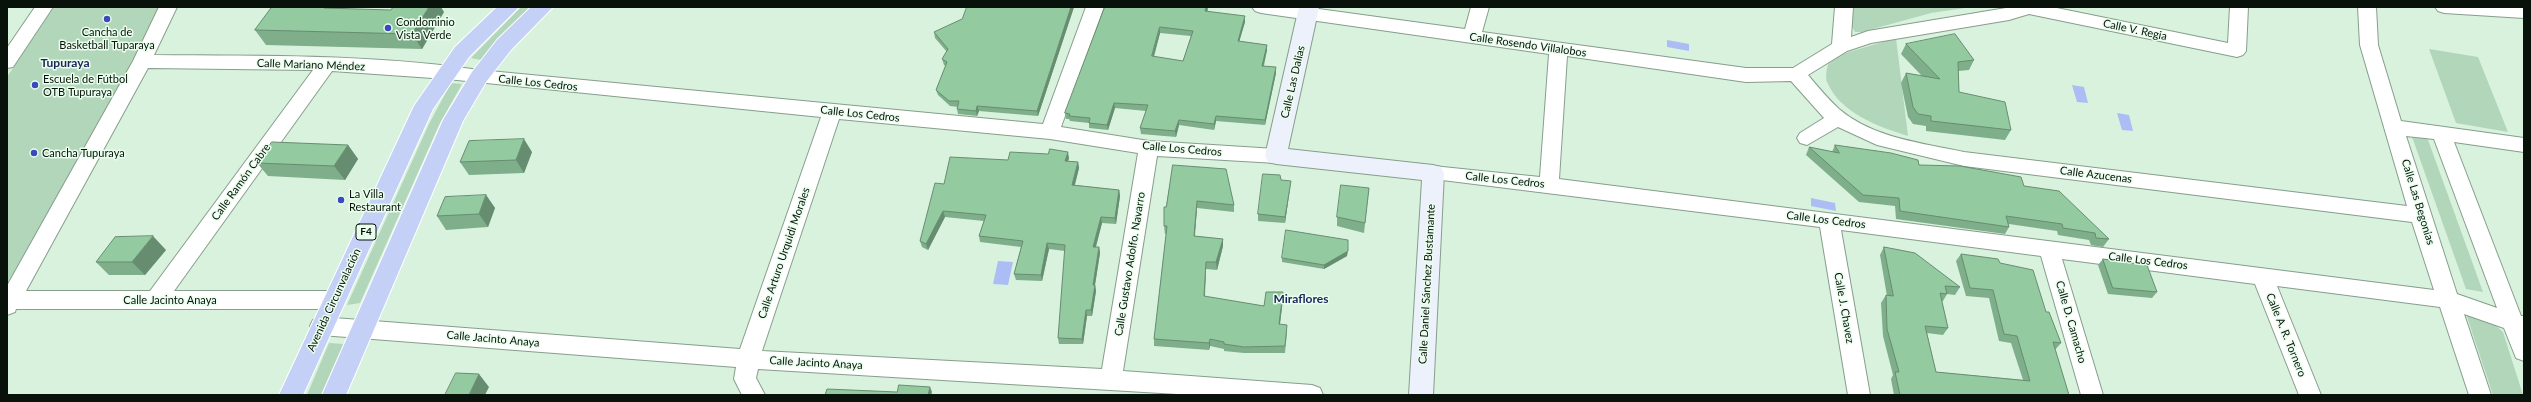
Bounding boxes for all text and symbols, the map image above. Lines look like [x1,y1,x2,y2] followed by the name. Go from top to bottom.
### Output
[102,14,112,24] marker: Cancha de Basketball Tuparaya
[396,15,455,41] place label: Condominio Vista Verde
[2102,17,2168,43] street label: Calle V. Regia
[383,23,393,33] marker: Condominio Vista Verde
[59,25,155,51] place label: Cancha de Basketball Tuparaya
[1469,30,1587,60] street label: Calle Rosendo Villalobos
[1278,44,1308,120] street label: Calle Las Dalias
[40,56,90,70] district label: Tupuraya
[257,57,365,73] street label: Calle Mariano Méndez
[43,72,128,98] place label: Escuela de Fútbol OTB Tupuraya
[498,72,578,94] street label: Calle Los Cedros
[30,80,40,90] marker: Escuela de Fútbol OTB Tupuraya
[820,103,900,125] street label: Calle Los Cedros
[1142,139,1222,159] street label: Calle Los Cedros
[209,141,273,223] street label: Calle Ramón Cabre
[42,146,125,160] place label: Cancha Tupuraya
[29,148,39,158] marker: Cancha Tupuraya
[2399,157,2437,247] street label: Calle Las Begonias
[2059,164,2133,186] street label: Calle Azucenas
[1465,169,1545,191] street label: Calle Los Cedros
[755,186,813,320] street label: Calle Arturo Urquidi Morales
[349,187,401,213] place label: La Villa Restaurant
[1112,191,1148,337] street label: Calle Gustavo Adolfo. Navarro
[336,195,346,205] marker: La Villa Restaurant
[1416,204,1438,364] street label: Calle Daniel Sánchez Bustamante
[1786,209,1866,231] street label: Calle Los Cedros
[356,224,376,240] road number: F4
[304,246,364,354] street label: Avenida Circunvalación
[2108,250,2188,272] street label: Calle Los Cedros
[1831,272,1857,344] street label: Calle J. Chavez
[2053,279,2089,365] street label: Calle D. Camacho
[2263,291,2309,379] street label: Calle A. R. Tornero
[1274,292,1328,306] district label: Miraflores
[123,293,217,307] street label: Calle Jacinto Anaya
[446,328,540,350] street label: Calle Jacinto Anaya
[769,354,863,372] street label: Calle Jacinto Anaya

